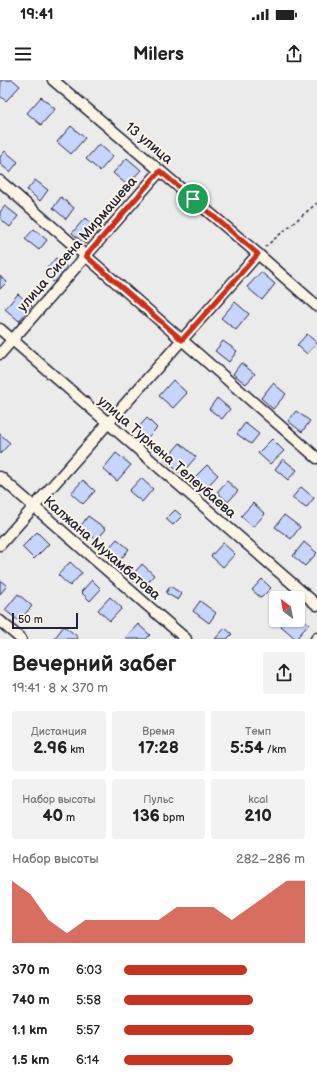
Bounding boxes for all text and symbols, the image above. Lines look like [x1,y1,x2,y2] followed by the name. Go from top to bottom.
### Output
[20,5,54,24] text: 19:41
[12,43,34,65] icon: menu
[283,43,305,65] icon: share
[133,44,184,65] text: Milers
[122,118,177,168] street label: 13 улица
[14,172,141,315] street label: улица Сисена Мирмашева
[176,182,210,216] pin
[182,188,204,210] icon: arrive
[94,392,240,522] street label: улица Туркена Телеубаева
[40,493,165,604] street label: Калжана Мухамбетова
[269,591,305,627] north arrow
[269,591,305,627] map controls
[12,611,78,630] scale bar
[18,613,43,626] text: 50 m
[12,651,176,678] text: Вечерний забег
[263,652,305,694] button: share
[12,680,108,696] text: 19:41 · 8 × 370 m
[31,725,87,738] text: Дистанция
[142,725,175,738] text: Время
[245,725,271,738] text: Темп
[33,738,67,758] text: 2.96
[138,738,179,758] text: 17:28
[230,738,264,758] text: 5:54
[67,743,85,756] text: km
[264,743,286,756] text: /km
[22,793,95,806] text: Набор высоты
[143,793,174,806] text: Пульс
[248,793,268,806] text: kcal
[42,806,63,826] text: 40
[132,806,160,826] text: 136
[244,806,272,826] text: 210
[63,811,75,824] text: m
[160,811,185,824] text: bpm
[12,851,99,867] text: Набор высоты
[236,851,305,867] text: 282–286 m
[12,962,49,978] text: 370 m
[76,962,102,978] text: 6:03
[12,992,50,1008] text: 740 m
[76,992,101,1008] text: 5:58
[12,1022,47,1038] text: 1.1 km
[76,1022,100,1038] text: 5:57
[12,1052,49,1068] text: 1.5 km
[76,1052,100,1068] text: 6:14

